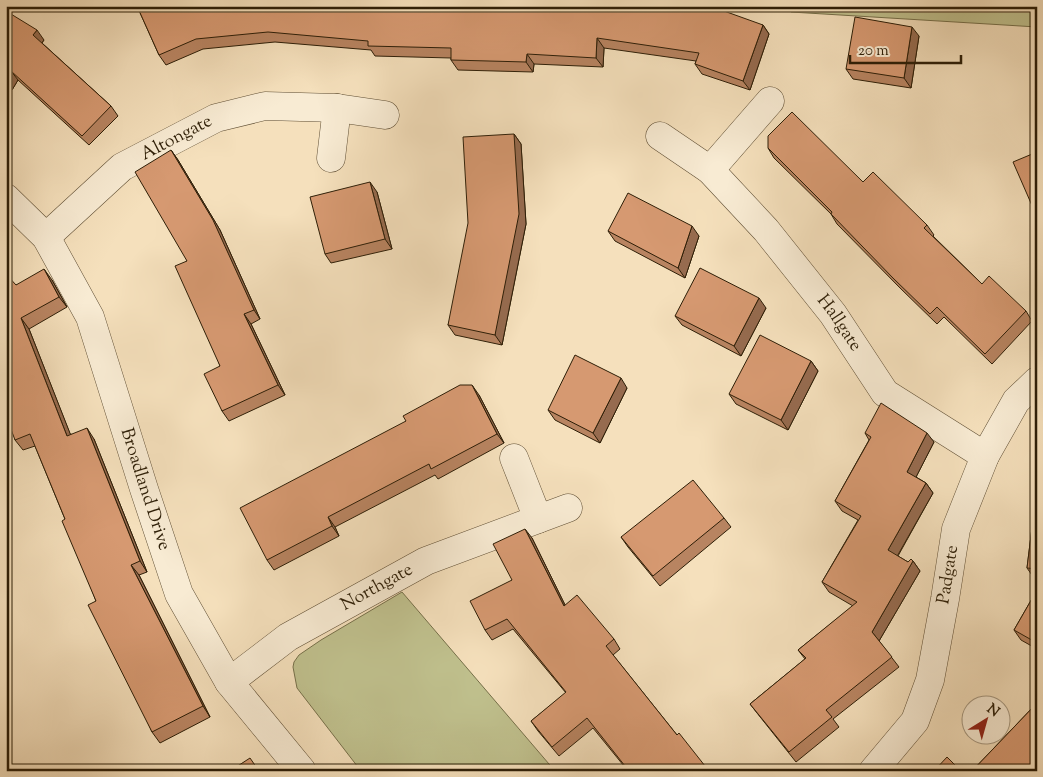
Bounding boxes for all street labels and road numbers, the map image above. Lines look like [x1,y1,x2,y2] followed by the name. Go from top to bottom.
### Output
[136,109,217,168] street label: Altongate
[810,290,867,357] street label: Hallgate
[113,425,177,554] street label: Broadland Drive
[931,543,966,606] street label: Padgate
[336,558,418,618] street label: Northgate

